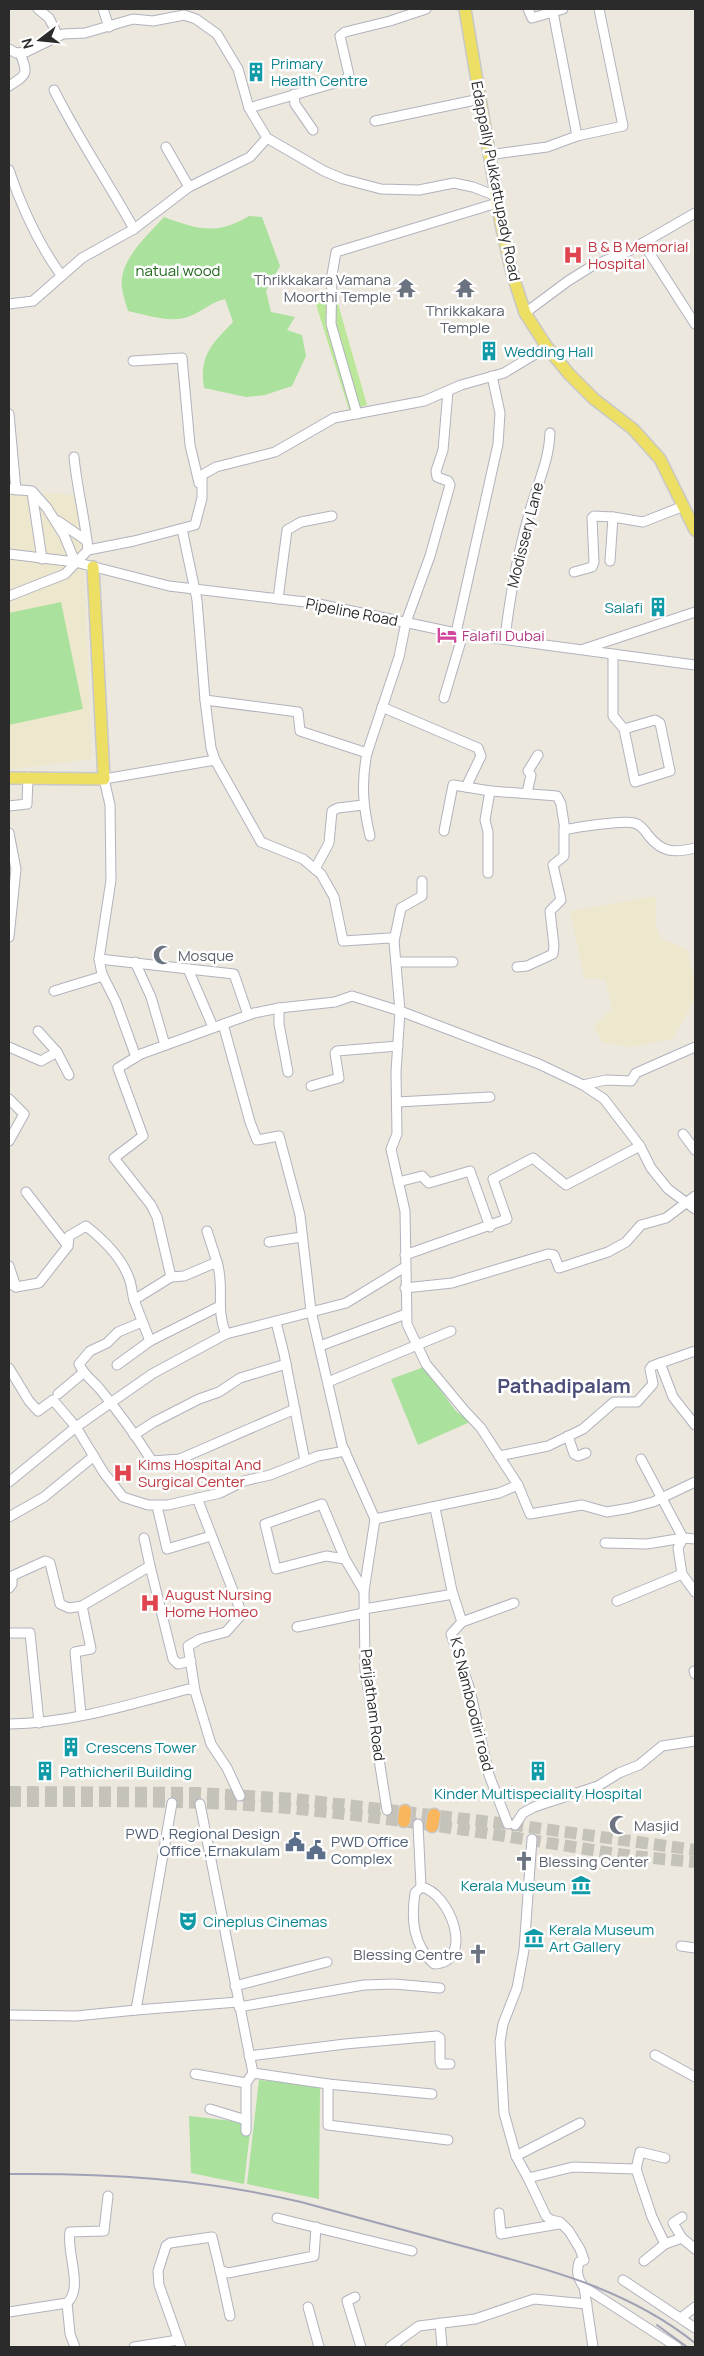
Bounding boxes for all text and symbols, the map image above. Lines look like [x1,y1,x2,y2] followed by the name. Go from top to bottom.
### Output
[15,15,65,65] north arrow
[17,36,38,51] text: N
[271,53,368,91] place label: Primary Health Centre
[245,61,267,83] building icon: Primary Health Centre
[466,79,526,283] street label: Edappally Pukkattupady Road
[588,236,689,274] place label: B & B Memorial Hospital
[562,244,584,266] hospital icon: B & B Memorial Hospital
[136,260,220,281] park label: natual wood
[254,269,391,307] place label: Thrikkakara Vamana Moorthi Temple
[395,277,417,299] temple icon: Thrikkakara Vamana Moorthi Temple
[454,277,476,299] temple icon: Thrikkakara Temple
[425,300,505,338] place label: Thrikkakara Temple
[478,340,500,362] building icon: Wedding Hall
[504,341,594,362] place label: Wedding Hall
[502,480,548,590] street label: Modissery Lane
[304,593,400,631] street label: Pipeline Road
[647,596,669,618] building icon: Salafi
[605,597,643,618] place label: Salafi
[436,624,458,646] hotel icon: Falafil Dubai
[462,625,545,646] place label: Falafil Dubai
[152,944,174,966] mosque icon: Mosque
[178,945,234,966] place label: Mosque
[497,1372,631,1399] district label: Pathadipalam
[138,1454,261,1492] place label: Kims Hospital And Surgical Center
[112,1462,134,1484] hospital icon: Kims Hospital And Surgical Center
[165,1584,272,1622] place label: August Nursing Home Homeo
[139,1592,161,1614] hospital icon: August Nursing Home Homeo
[445,1635,499,1773] street label: K S Namboodiri road
[356,1648,390,1762] street label: Parijatham Road
[60,1736,82,1758] building icon: Crescens Tower
[86,1737,197,1758] place label: Crescens Tower
[34,1760,56,1782] building icon: Pathicheril Building
[527,1760,549,1782] building icon: Kinder Multispeciality Hospital
[60,1761,192,1782] place label: Pathicheril Building
[434,1783,642,1804] place label: Kinder Multispeciality Hospital
[608,1814,630,1836] mosque icon: Masjid
[634,1815,679,1836] place label: Masjid
[126,1823,280,1861] place label: PWD , Regional Design Office ,Ernakulam
[284,1831,306,1853] public building icon: PWD , Regional Design Office ,Ernakulam
[331,1831,409,1869] place label: PWD Office Complex
[305,1839,327,1861] public building icon: PWD Office Complex
[513,1850,535,1872] church icon: Blessing Center
[539,1851,649,1872] place label: Blessing Center
[570,1874,592,1896] museum icon: Kerala Museum
[461,1875,566,1896] place label: Kerala Museum
[177,1910,199,1932] theatre icon: Cineplus Cinemas
[203,1911,327,1932] place label: Cineplus Cinemas
[549,1919,654,1957] place label: Kerala Museum Art Gallery
[523,1927,545,1949] museum icon: Kerala Museum Art Gallery
[467,1943,489,1965] church icon: Blessing Centre
[353,1944,463,1965] place label: Blessing Centre

